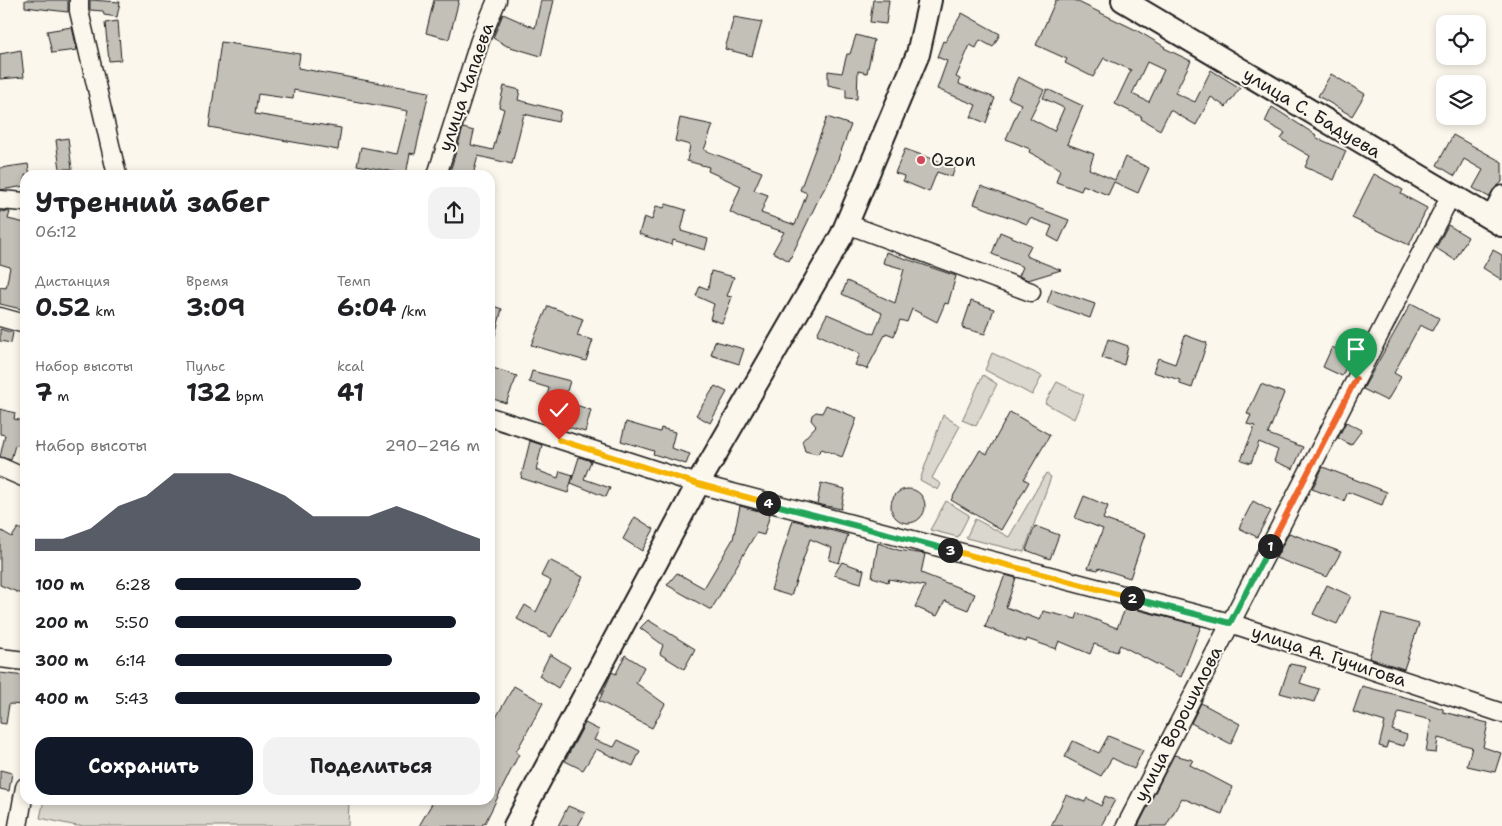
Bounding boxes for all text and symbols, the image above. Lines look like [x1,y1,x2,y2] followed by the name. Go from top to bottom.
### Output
[1436,15,1486,125] map controls
[1436,15,1486,65] button: locate
[433,19,499,155] street label: улица Чапаева
[1239,62,1385,164] street label: улица С. Бадуева
[1436,75,1486,125] button: layers
[931,148,976,172] place label: Ozon
[915,154,927,166] marker: Ozon
[35,183,270,221] text: Утренний забег
[428,187,480,239] button: share
[35,221,77,242] text: 06:12
[35,272,110,290] text: Дистанция
[186,272,229,290] text: Время
[337,272,371,290] text: Темп
[35,290,91,324] text: 0.52
[186,290,245,324] text: 3:09
[337,290,397,324] text: 6:04
[91,302,115,320] text: km
[397,302,426,320] text: /km
[1335,328,1377,379] pin
[1342,335,1370,363] icon: arrive
[35,357,133,375] text: Набор высоты
[186,357,225,375] text: Пульс
[337,357,364,375] text: kcal
[35,375,53,409] text: 7
[186,375,231,409] text: 132
[337,375,364,409] text: 41
[53,387,69,405] text: m
[231,387,264,405] text: bpm
[538,389,580,440] pin
[545,396,573,424] icon: check
[35,435,147,456] text: Набор высоты
[385,435,480,456] text: 290–296 m
[756,490,780,516] pin: 4
[764,494,773,512] text: 4
[1258,534,1282,558] pin: 1
[1267,537,1274,555] text: 1
[938,538,962,562] pin: 3
[946,541,955,559] text: 3
[35,574,84,595] text: 100 m
[115,574,151,595] text: 6:28
[1120,586,1144,610] pin: 2
[1128,589,1137,607] text: 2
[35,612,88,633] text: 200 m
[115,612,149,633] text: 5:50
[1249,620,1409,692] street label: улица А. Гучигова
[1128,642,1228,806] street label: улица Ворошилова
[35,650,89,671] text: 300 m
[115,650,146,671] text: 6:14
[35,688,89,709] text: 400 m
[115,688,149,709] text: 5:43
[35,737,253,795] button: Сохранить
[263,737,480,795] button: Поделиться

